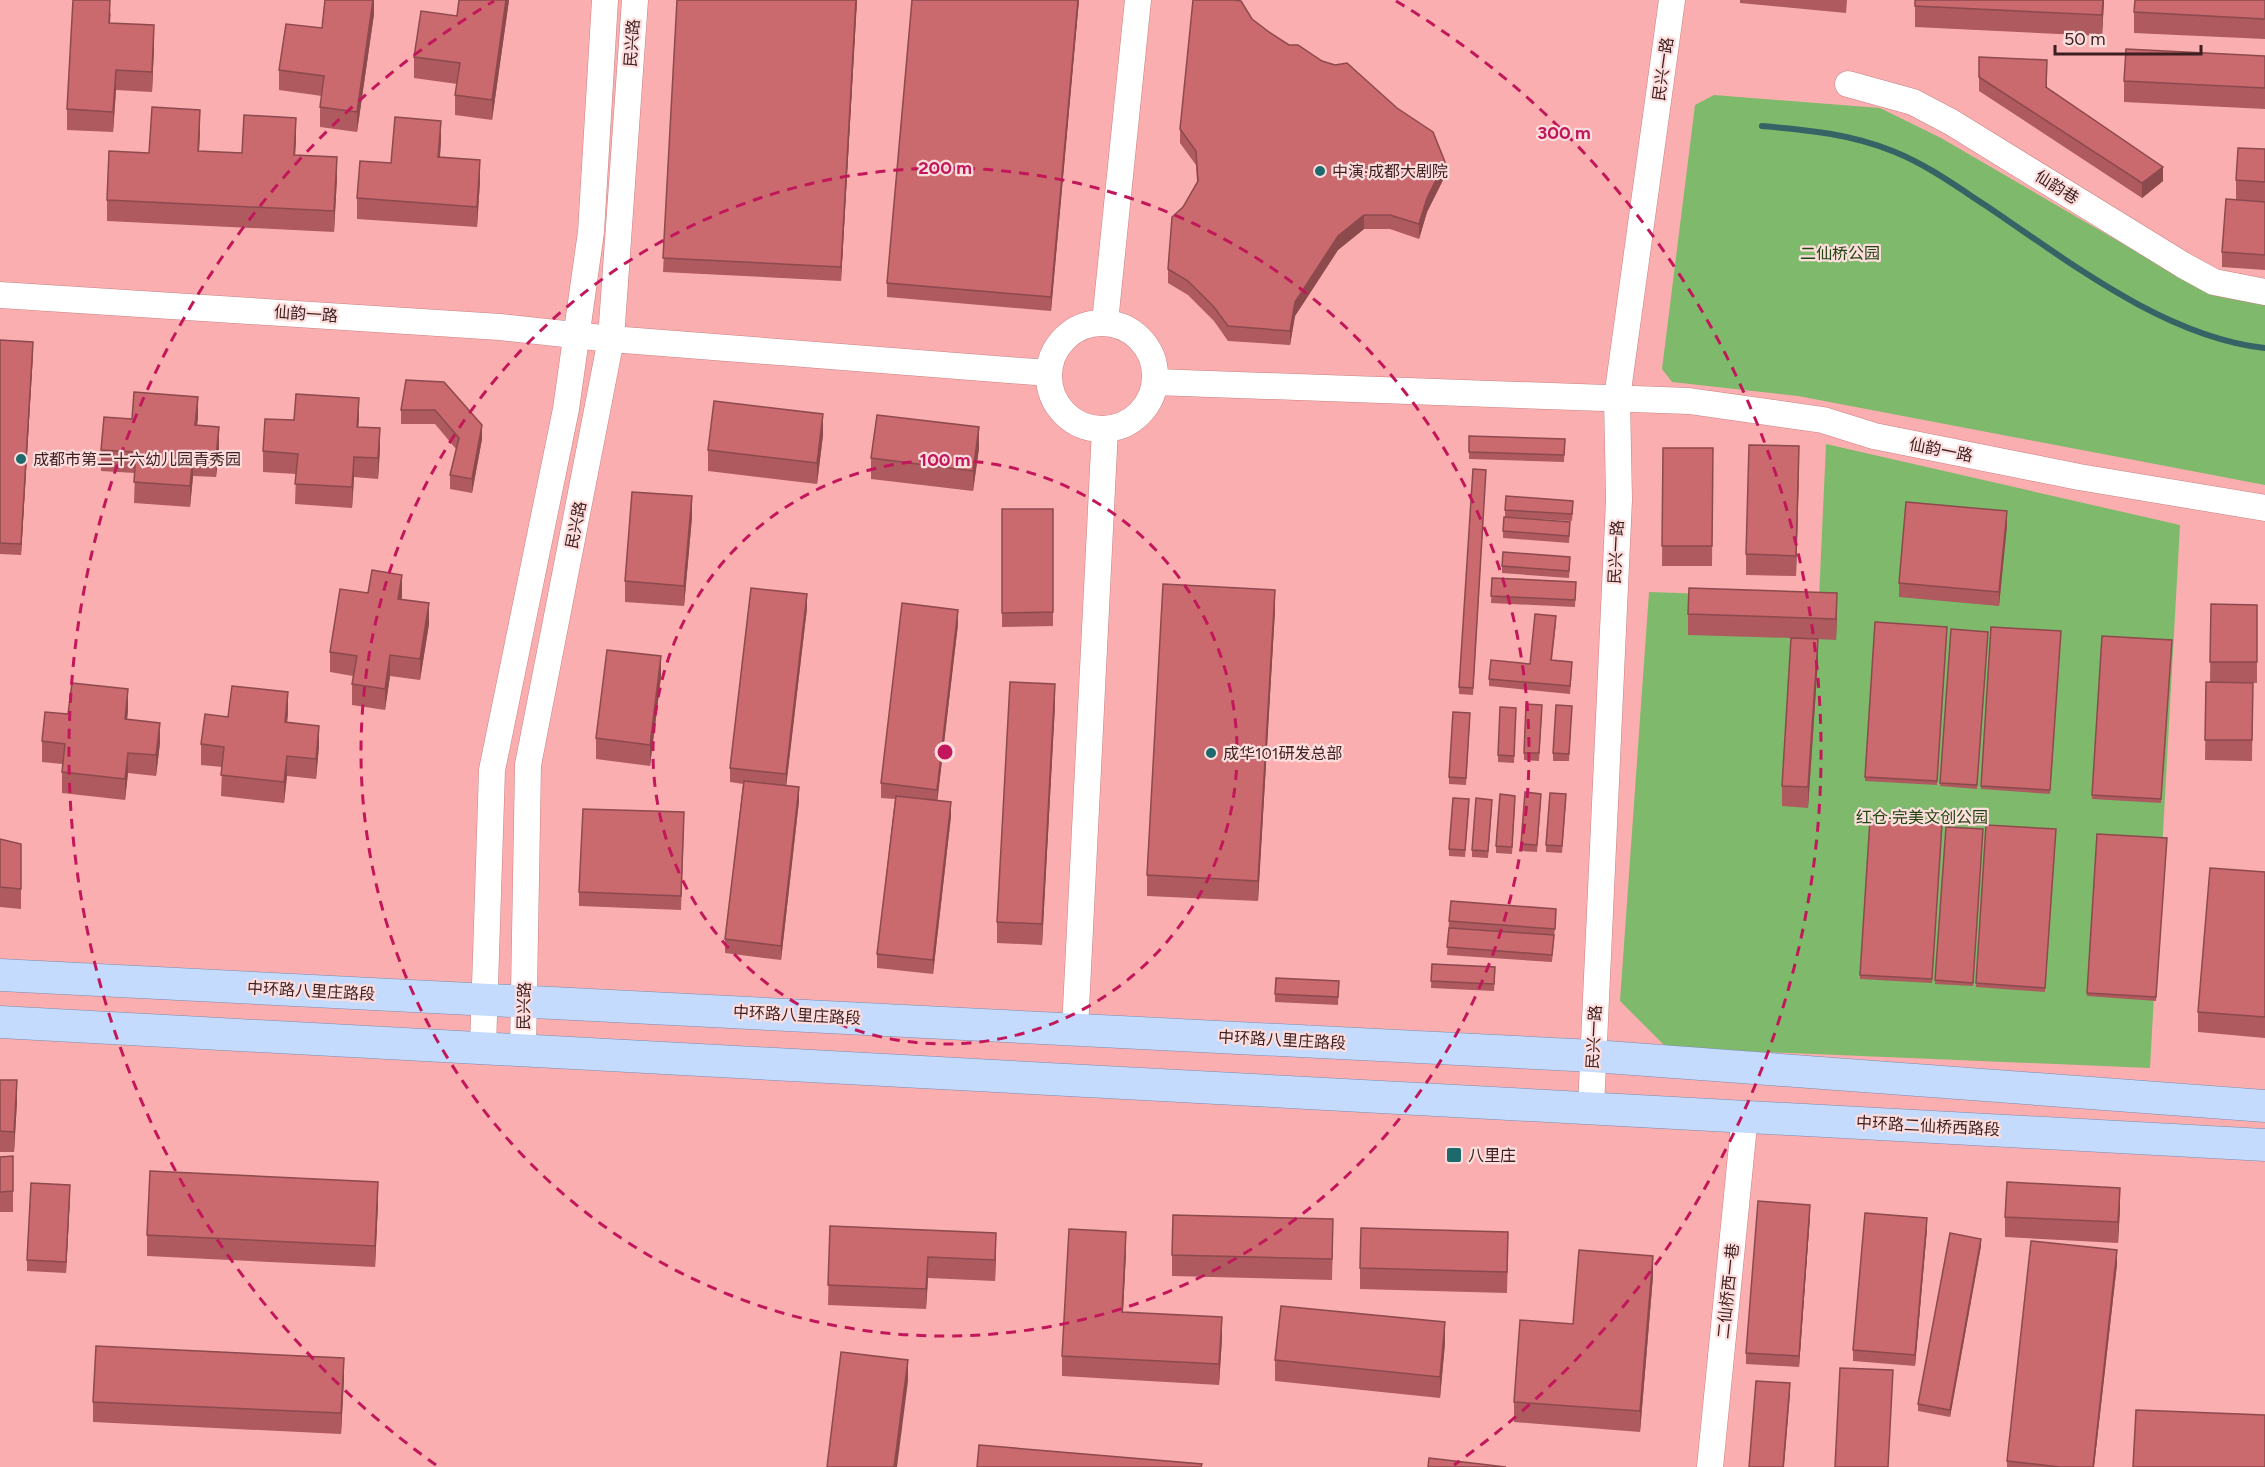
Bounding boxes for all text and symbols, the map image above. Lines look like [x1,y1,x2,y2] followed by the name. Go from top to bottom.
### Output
[621,18,643,68] street label: 民兴路
[2055,18,2200,56] scale bar
[2064,28,2106,50] text: 50 m
[1649,36,1677,102] street label: 民兴一路
[1537,122,1591,144] text: 300 m
[918,157,972,179] text: 200 m
[1332,162,1448,181] place label: 中演·成都大剧院
[1313,164,1327,178] marker: 中演·成都大剧院
[2032,166,2082,208] street label: 仙韵巷
[1800,244,1880,263] park label: 二仙桥公园
[273,302,339,326] street label: 仙韵一路
[1908,435,1974,465] street label: 仙韵一路
[920,449,970,471] text: 100 m
[33,450,241,469] place label: 成都市第二十六幼儿园青秀园
[14,452,28,466] marker: 成都市第二十六幼儿园青秀园
[562,500,590,550] street label: 民兴路
[1605,520,1627,584] street label: 民兴一路
[935,742,955,762] centre of rings
[1223,744,1342,763] place label: 成华101研发总部
[1204,746,1218,760] marker: 成华101研发总部
[1856,808,1988,827] park label: 红仓·完美文创公园
[247,978,375,1004] street label: 中环路八里庄路段
[514,982,534,1030] street label: 民兴路
[733,1002,861,1028] street label: 中环路八里庄路段
[1583,1005,1605,1069] street label: 民兴一路
[1218,1027,1346,1053] street label: 中环路八里庄路段
[1856,1113,2000,1139] street label: 中环路二仙桥西路段
[1445,1146,1463,1164] marker: 八里庄
[1468,1146,1516,1165] place label: 八里庄
[1714,1242,1742,1340] street label: 二仙桥西一巷

